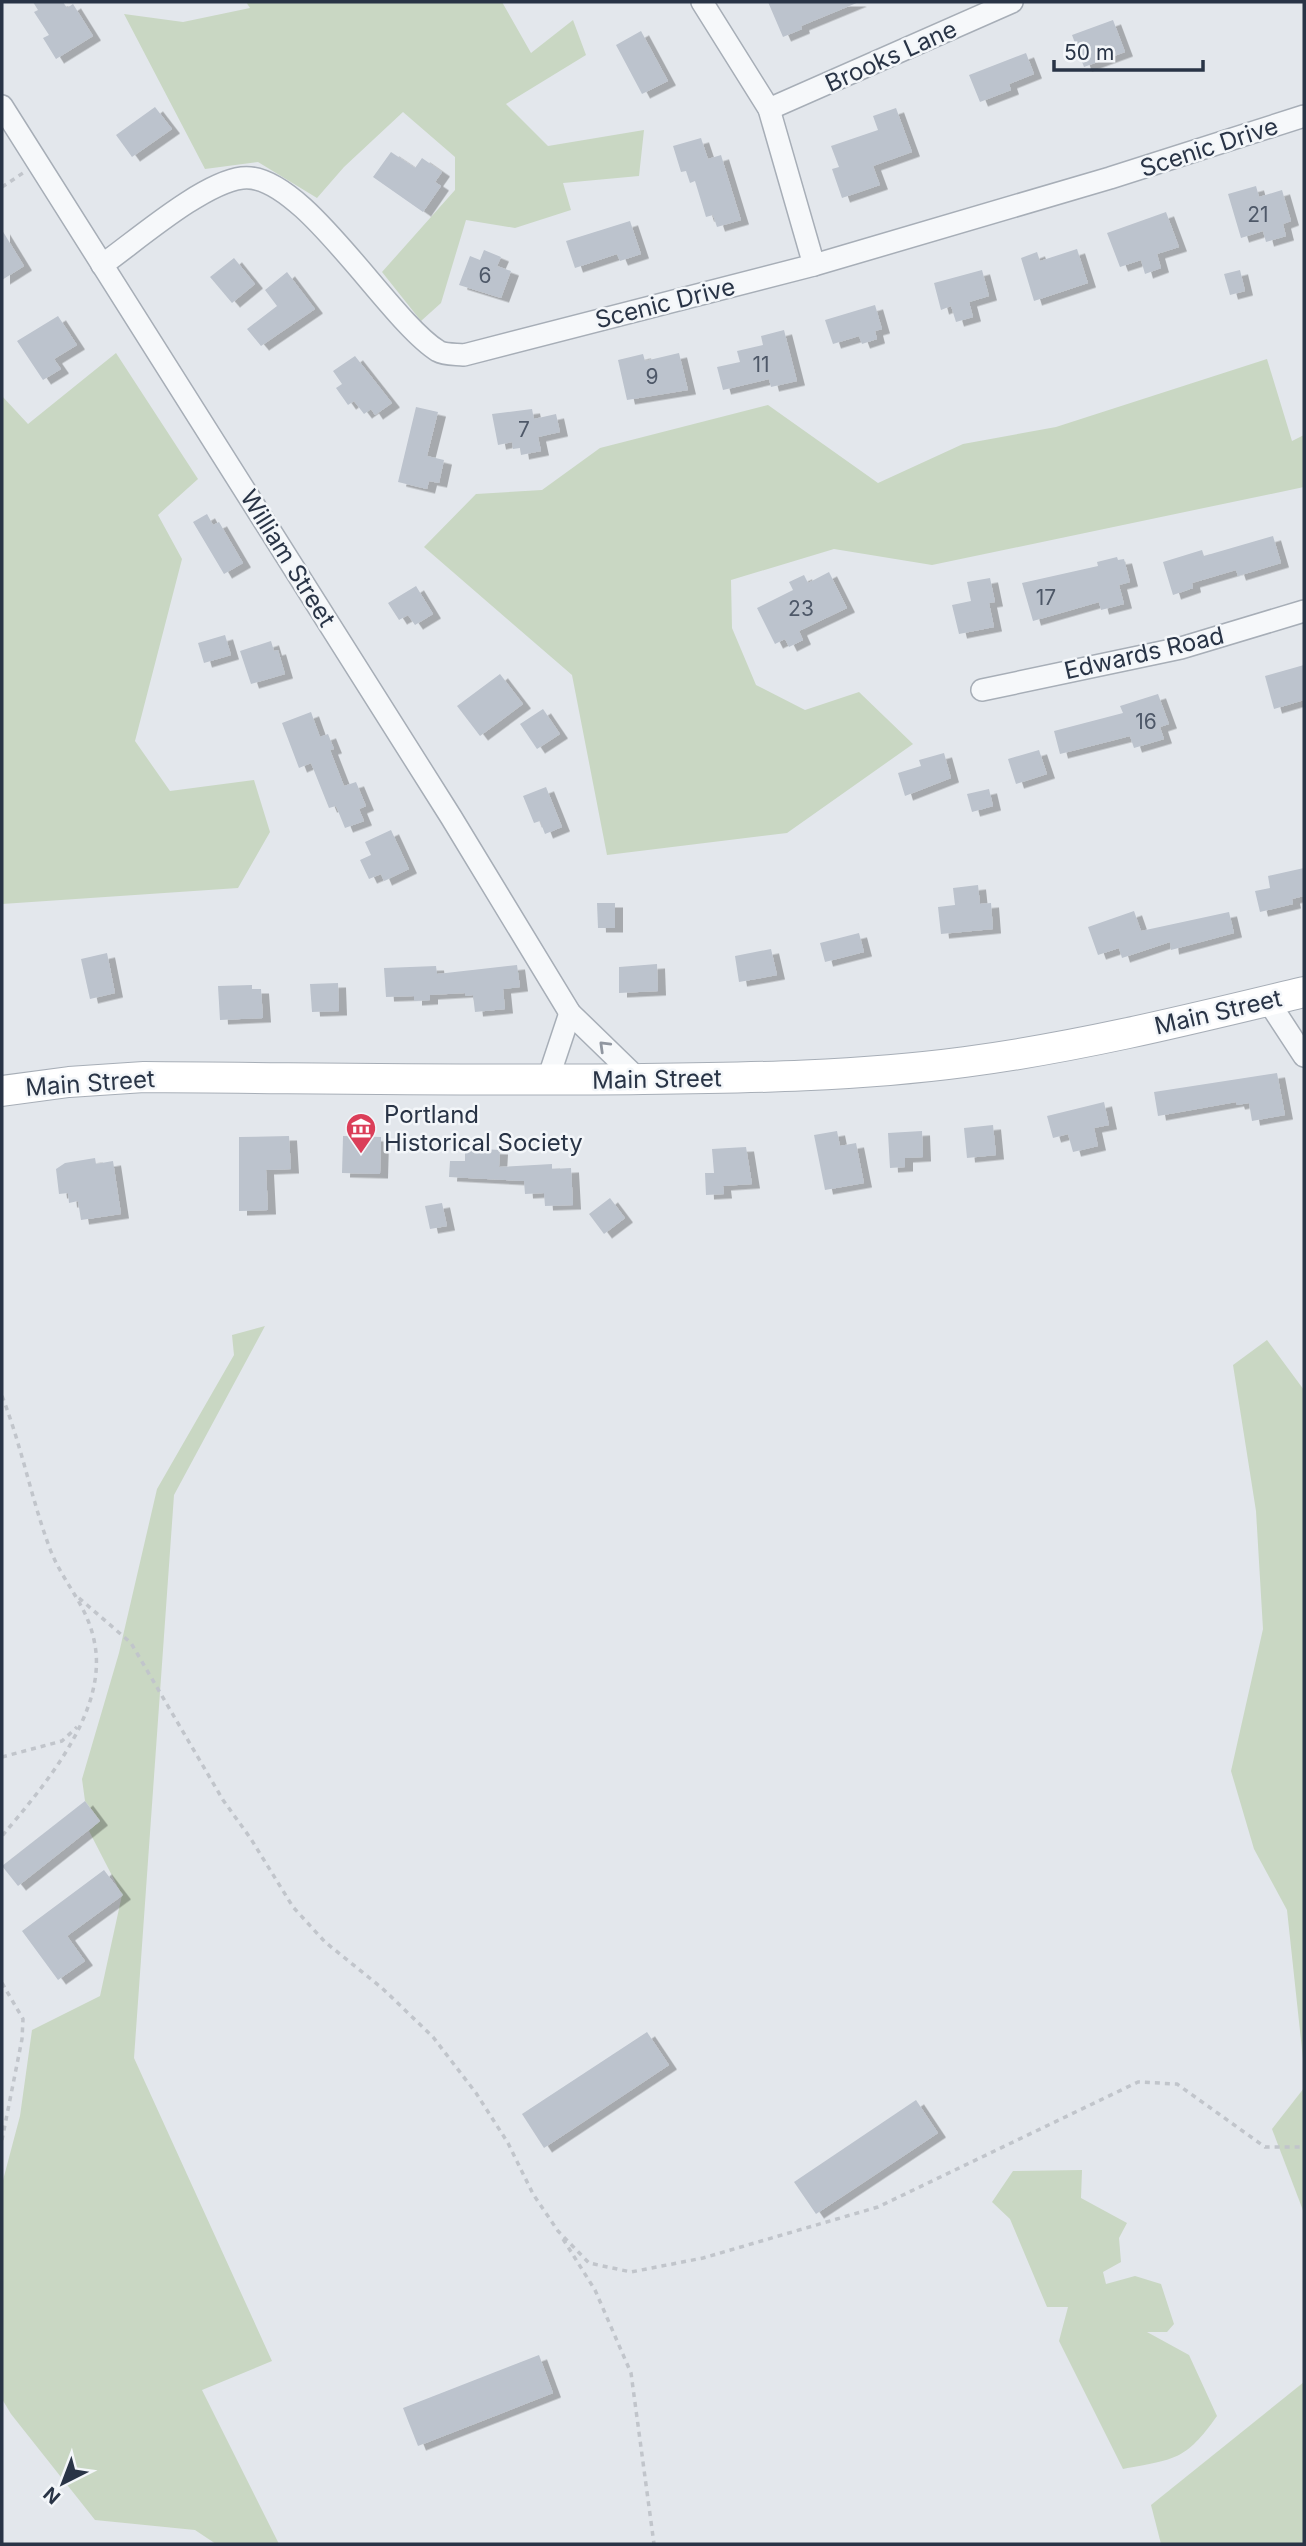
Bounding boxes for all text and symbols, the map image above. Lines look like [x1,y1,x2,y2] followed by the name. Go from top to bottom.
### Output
[821,14,961,98] street label: Brooks Lane
[1054,28,1203,72] scale bar
[1064,40,1114,65] text: 50 m
[1136,111,1282,183] street label: Scenic Drive
[1247,202,1269,227] house number: 21
[478,263,492,288] house number: 6
[592,272,738,334] street label: Scenic Drive
[752,352,770,377] house number: 11
[645,364,659,389] house number: 9
[518,417,530,442] house number: 7
[234,484,342,632] street label: William Street
[1036,585,1056,610] house number: 17
[788,596,814,621] house number: 23
[1061,621,1227,685] street label: Edwards Road
[1135,709,1157,734] house number: 16
[1152,983,1285,1041] street label: Main Street
[599,1041,612,1054] one-way arrow
[592,1063,722,1095] street label: Main Street
[24,1064,156,1102] street label: Main Street
[384,1100,583,1157] place label: Portland Historical Society
[344,1111,378,1155] museum icon: Portland Historical Society
[28,2448,98,2518] north arrow
[39,2482,65,2509] text: N

